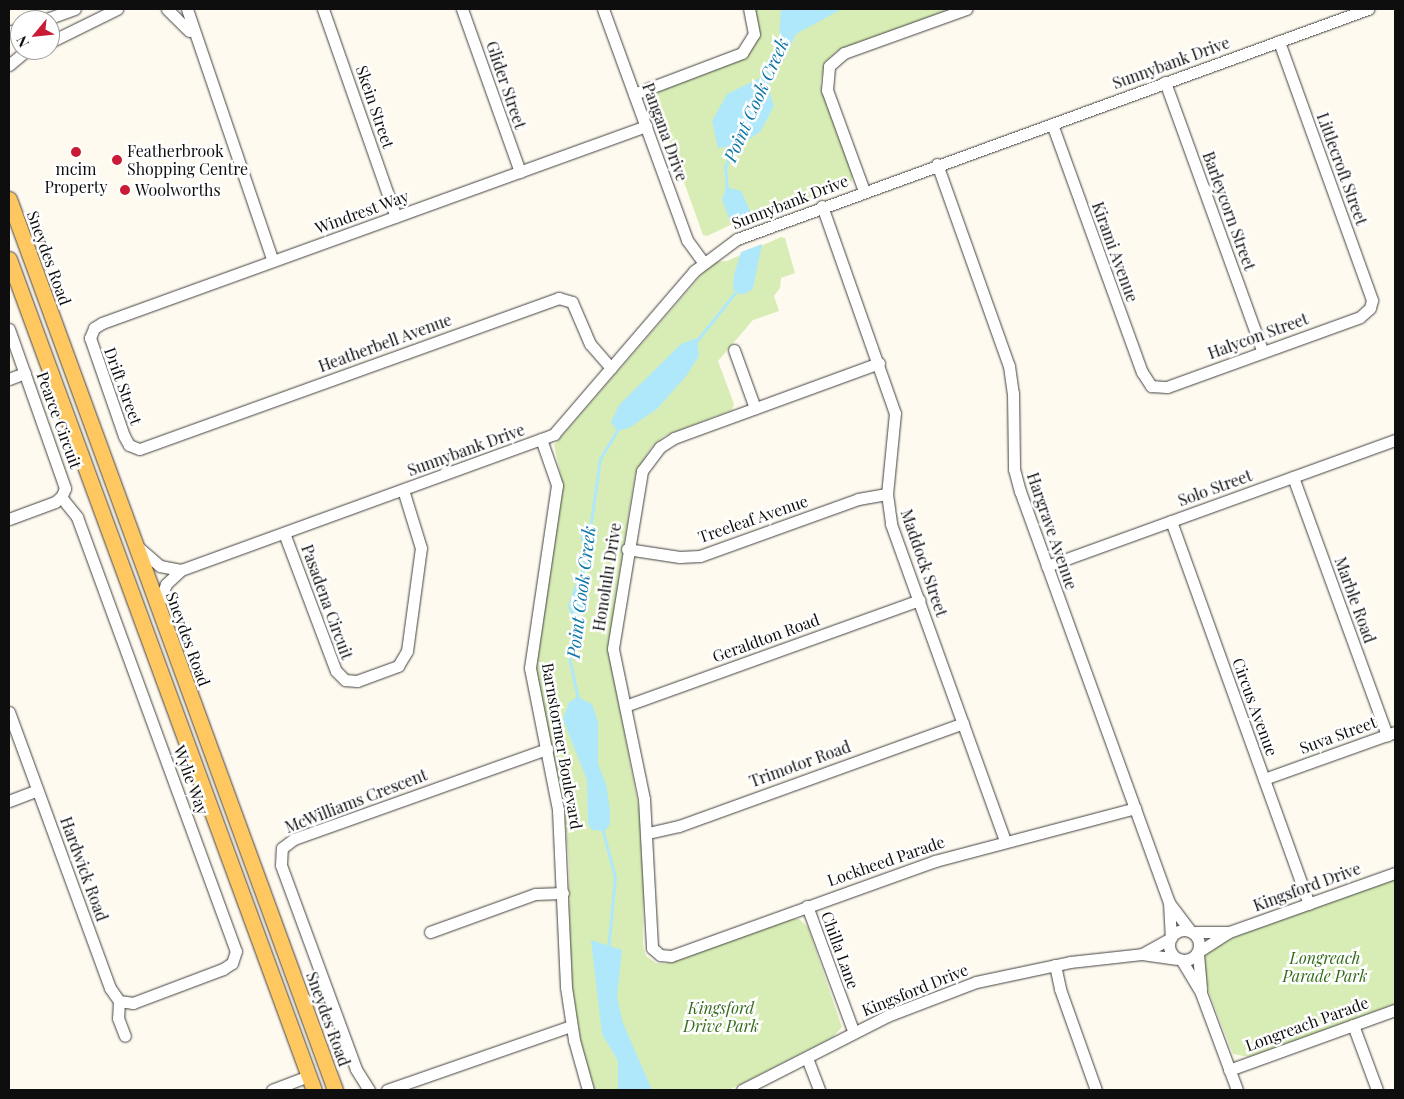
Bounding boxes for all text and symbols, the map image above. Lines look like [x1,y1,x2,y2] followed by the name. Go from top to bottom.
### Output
[10,10,60,60] north arrow
[11,33,33,51] text: N
[1110,33,1232,93] street label: Sunnybank Drive
[719,35,793,165] water label: Point Cook Creek
[482,38,530,132] street label: Glider Street
[352,63,398,151] street label: Skein Street
[638,80,692,184] street label: Pangana Drive
[1313,110,1371,228] street label: Littlecroft Street
[127,141,248,179] place label: Featherbrook Shopping Centre
[70,146,82,158] marker: mcim Property
[1199,149,1259,273] street label: Barleycorn Street
[111,154,123,166] marker: Featherbrook Shopping Centre
[44,159,108,197] place label: mcim Property
[729,171,851,233] street label: Sunnybank Drive
[135,180,221,200] place label: Woolworths
[119,184,131,196] marker: Woolworths
[312,186,412,238] street label: Windrest Way
[1088,199,1142,305] street label: Kirami Avenue
[23,208,75,308] street label: Sneydes Road
[1205,309,1311,363] street label: Halycon Street
[316,310,454,376] street label: Heatherbell Avenue
[100,345,146,427] street label: Drift Street
[33,369,85,471] street label: Pearce Circuit
[405,420,527,480] street label: Sunnybank Drive
[1175,466,1255,510] street label: Solo Street
[1023,470,1081,592] street label: Hargrave Avenue
[695,491,811,547] street label: Treeleaf Avenue
[897,507,951,619] street label: Maddock Street
[589,521,625,633] street label: Honolulu Drive
[562,525,600,659] water label: Point Cook Creek
[297,542,357,662] street label: Pasadena Circuit
[1331,554,1379,646] street label: Marble Road
[162,589,214,689] street label: Sneydes Road
[710,610,822,666] street label: Geraldton Road
[1228,655,1282,759] street label: Circus Avenue
[538,661,586,831] street label: Barnstormer Boulevard
[1297,712,1379,758] street label: Suva Street
[747,737,853,791] street label: Trimotor Road
[170,743,212,817] street label: Wylie Way
[282,765,430,837] street label: McWilliams Crescent
[56,814,112,924] street label: Hardwick Road
[825,832,947,890] street label: Lockheed Parade
[1251,859,1363,915] street label: Kingsford Drive
[817,909,863,991] street label: Chilla Lane
[1283,948,1367,986] park label: Longreach Parade Park
[859,960,971,1020] street label: Kingsford Drive
[302,969,354,1069] street label: Sneydes Road
[1243,993,1371,1055] street label: Longreach Parade
[683,998,759,1036] park label: Kingsford Drive Park

